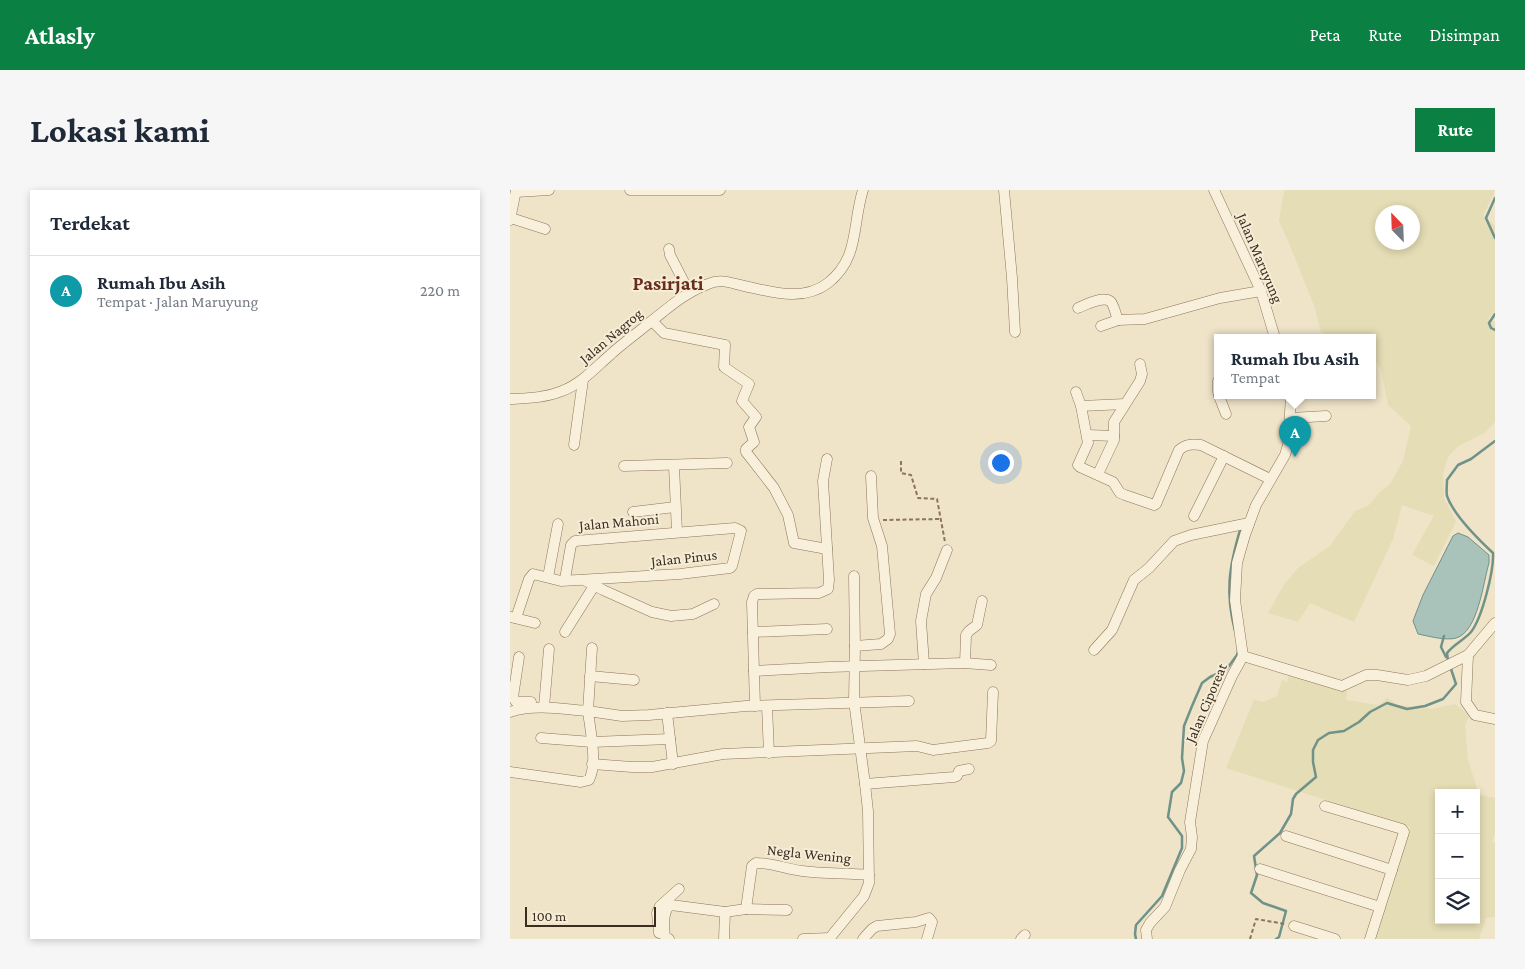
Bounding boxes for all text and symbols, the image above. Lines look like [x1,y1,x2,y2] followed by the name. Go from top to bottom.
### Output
[25,22,95,49] text: Atlasly
[1310,25,1341,45] text: Peta
[1369,25,1402,45] text: Rute
[1430,25,1500,45] text: Disimpan
[1415,108,1495,152] button: Rute
[30,111,210,150] text: Lokasi kami
[1375,205,1420,250] north arrow
[1232,209,1286,306] street label: Jalan Maruyung
[50,211,130,235] text: Terdekat
[97,272,226,293] text: Rumah Ibu Asih
[633,272,704,295] district label: Pasirjati
[61,282,71,299] text: A
[420,282,460,299] text: 220 m
[97,293,258,310] text: Tempat · Jalan Maruyung
[575,305,646,369] street label: Jalan Nagrog
[1214,334,1376,399] popup
[1231,348,1359,369] text: Rumah Ibu Asih
[1231,369,1280,386] text: Tempat
[1279,416,1311,457] pin: A
[988,450,1014,476] your location
[576,511,660,535] street label: Jalan Mahoni
[648,547,718,571] street label: Jalan Pinus
[1181,660,1231,747] street label: Jalan Ciporeat
[1435,789,1480,924] map controls
[1435,789,1480,834] button: +
[1435,834,1480,879] button: −
[766,842,852,867] street label: Negla Wening
[1435,879,1480,924] button: layers
[525,904,656,927] scale bar
[532,908,566,924] text: 100 m

